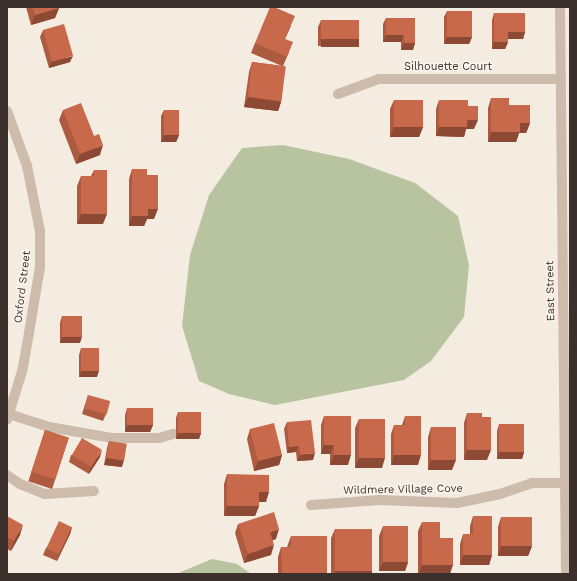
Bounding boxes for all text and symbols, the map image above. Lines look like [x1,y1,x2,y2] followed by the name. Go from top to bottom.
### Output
[404,60,492,74] street label: Silhouette Court
[12,250,34,324] street label: Oxford Street
[544,261,558,321] street label: East Street
[343,482,463,498] street label: Wildmere Village Cove

